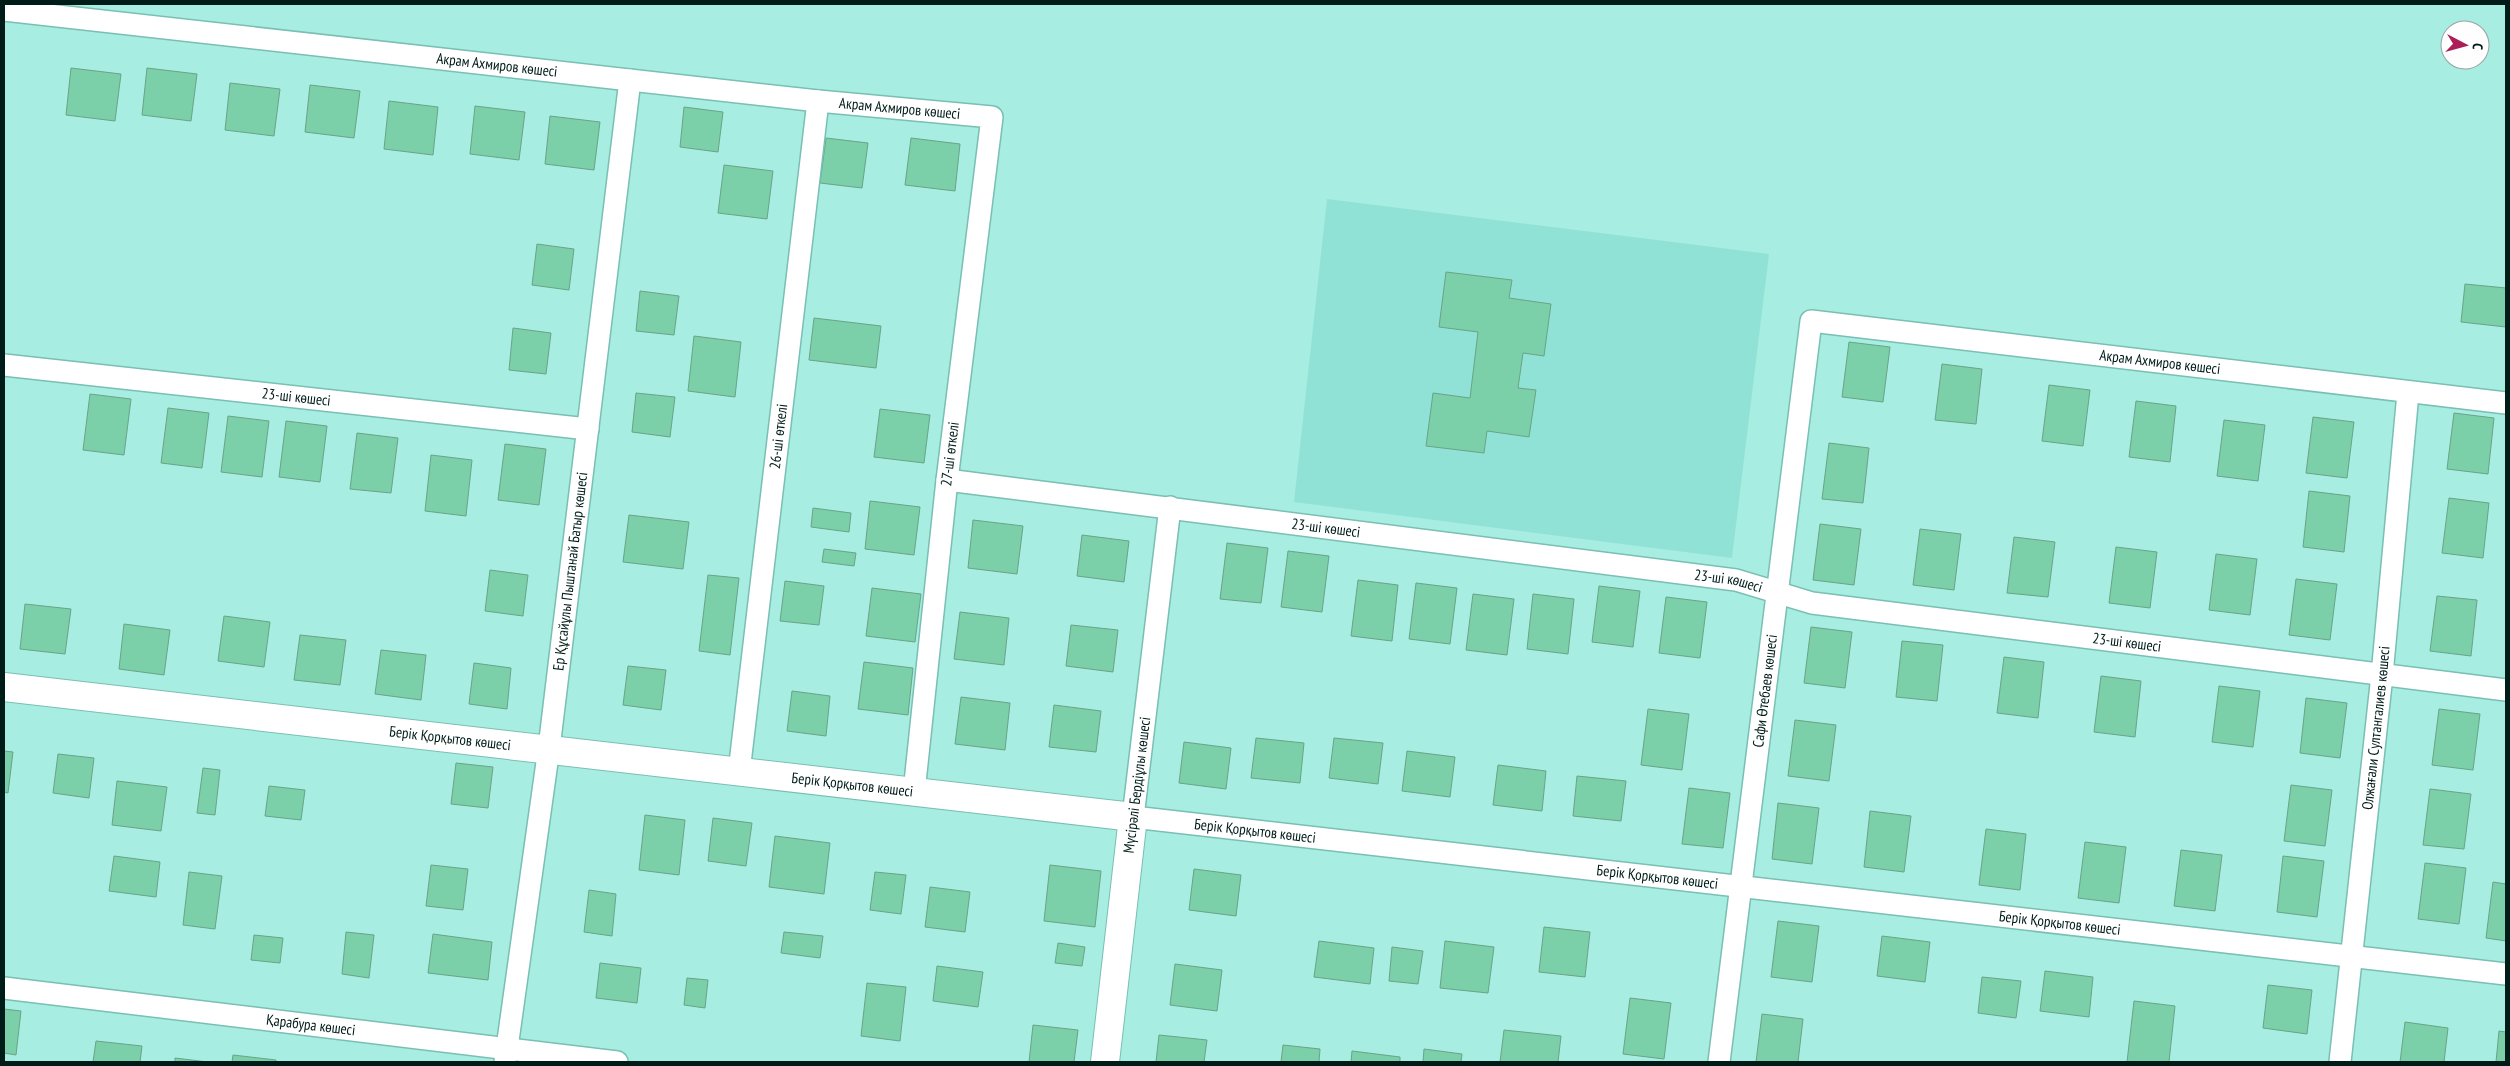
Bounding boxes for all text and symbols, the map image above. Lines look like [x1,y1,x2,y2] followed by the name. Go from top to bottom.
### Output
[2440,20,2490,70] north arrow
[2469,42,2487,51] text: С
[436,48,558,81] street label: Акрам Ахмиров көшесі
[838,93,961,123] street label: Акрам Ахмиров көшесі
[2098,345,2221,378] street label: Акрам Ахмиров көшесі
[261,383,332,410] street label: 23-шi көшесi
[765,403,791,470] street label: 26-ші өткелі
[936,421,963,487] street label: 27-ші өткелі
[548,471,591,672] street label: Ер Құсайұлы Пыштанай Батыр көшесі
[1291,514,1361,541] street label: 23-шi көшесi
[1693,565,1765,596] street label: 23-шi көшесi
[2091,628,2162,656] street label: 23-шi көшесi
[1748,633,1781,748] street label: Сафи Өтебаев көшесі
[2357,645,2394,811] street label: Олжағали Султангалиев көшесі
[1119,716,1154,854] street label: Мүсірәлі Бердіұлы көшесі
[388,721,512,754] street label: Берік Қорқытов көшесі
[791,768,914,801] street label: Берік Қорқытов көшесі
[1193,814,1317,847] street label: Берік Қорқытов көшесі
[1596,860,1719,893] street label: Берік Қорқытов көшесі
[1998,906,2122,939] street label: Берік Қорқытов көшесі
[265,1010,356,1039] street label: Қарабура көшесі

